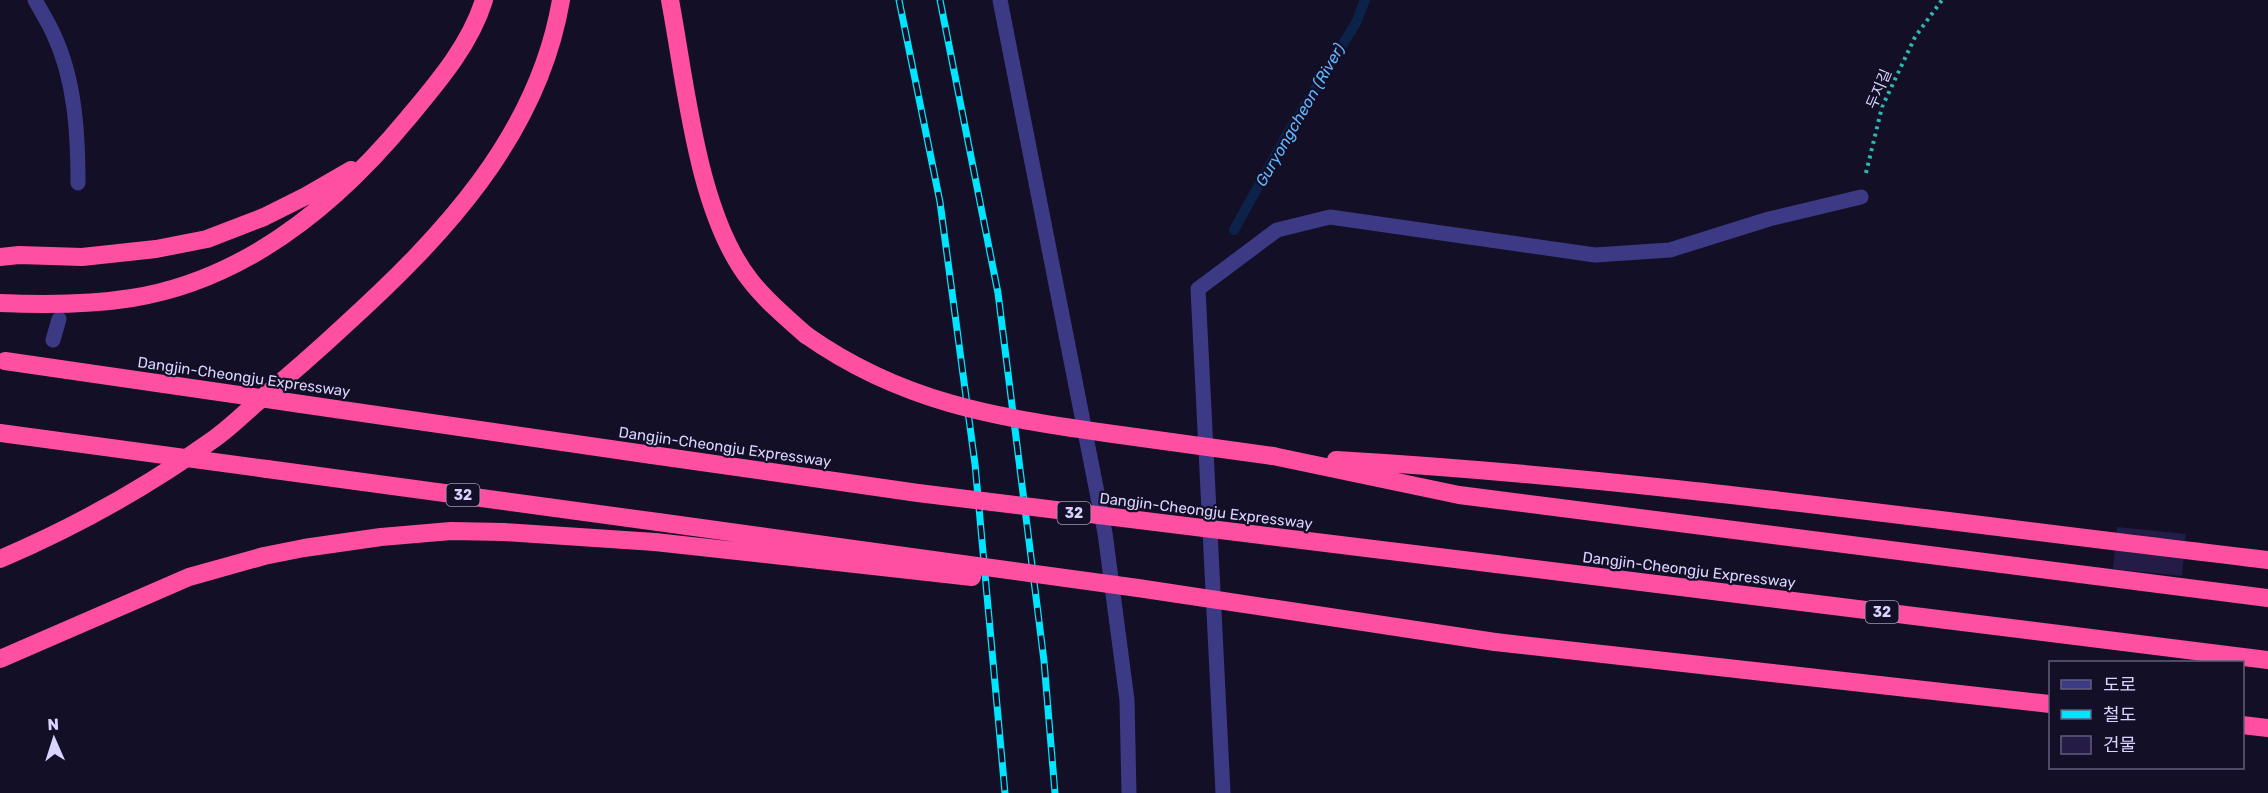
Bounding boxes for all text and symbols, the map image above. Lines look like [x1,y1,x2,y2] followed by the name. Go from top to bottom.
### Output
[1251,40,1349,190] water label: Guryongcheon (River)
[1863,66,1895,112] street label: 두지길
[136,353,352,401] street label: Dangjin-Cheongju Expressway
[617,423,833,471] street label: Dangjin-Cheongju Expressway
[446,484,480,506] road number: 32
[1098,489,1314,533] street label: Dangjin-Cheongju Expressway
[1058,502,1090,524] road number: 32
[1581,548,1797,592] street label: Dangjin-Cheongju Expressway
[1866,601,1898,623] road number: 32
[2049,661,2244,769] legend
[2103,674,2136,696] text: 도로
[2103,704,2136,726] text: 철도
[24,709,84,769] north arrow
[47,715,59,734] text: N
[2103,734,2136,756] text: 건물

